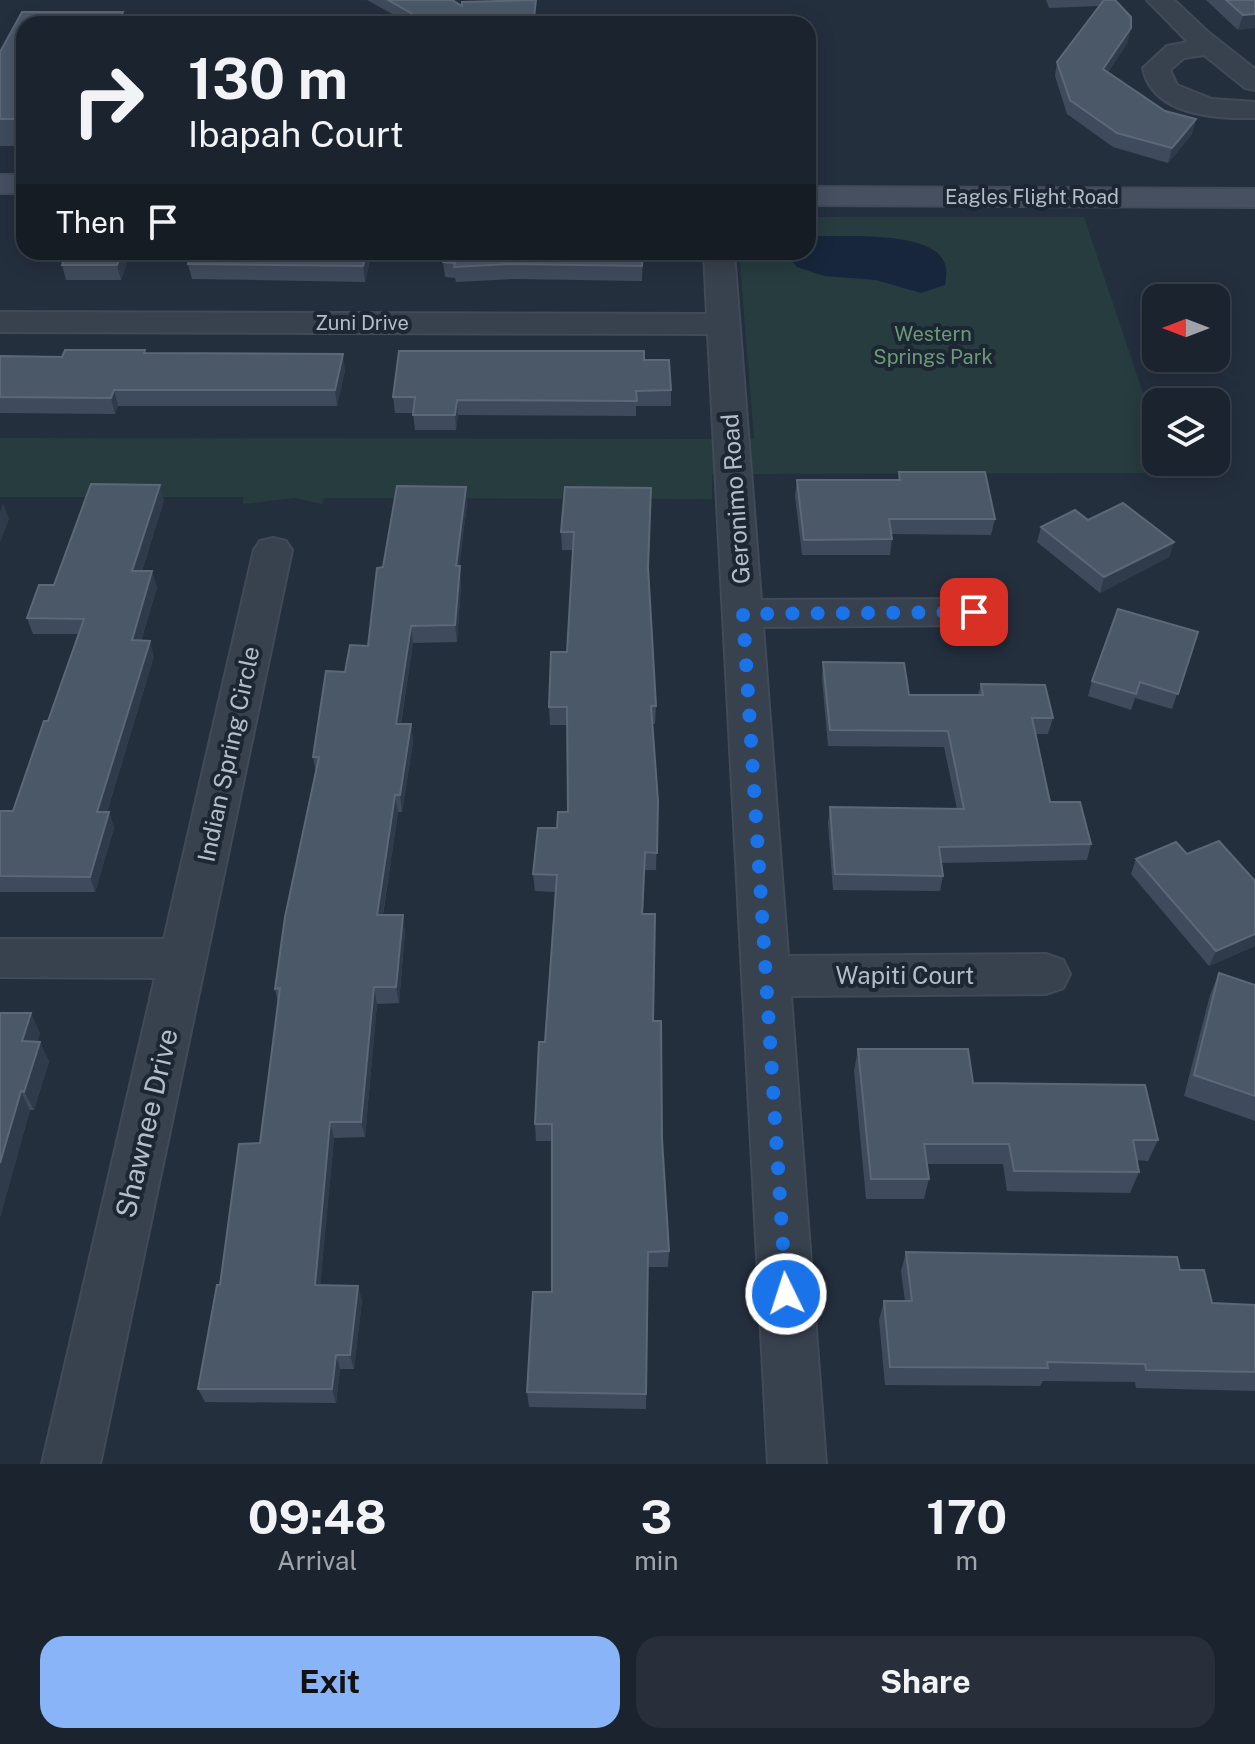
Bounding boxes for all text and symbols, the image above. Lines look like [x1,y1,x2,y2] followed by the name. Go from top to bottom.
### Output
[188,46,348,112] text: 130 m
[56,48,160,152] icon: right
[188,113,404,155] text: Ibapah Court
[945,185,1119,209] street label: Eagles Flight Road
[141,200,185,244] icon: arrive
[56,204,125,240] text: Then
[1142,284,1230,372] north arrow
[1142,284,1230,476] map controls
[315,311,409,335] street label: Zuni Drive
[873,322,993,369] park label: Western Springs Park
[1142,388,1230,476] button: layers
[715,413,755,585] street label: Geronimo Road
[940,578,1008,646] pin
[952,590,996,634] icon: arrive
[191,644,265,864] street label: Indian Spring Circle
[836,961,974,989] street label: Wapiti Court
[108,1025,184,1221] street label: Shawnee Drive
[744,1252,828,1336] position arrow
[248,1488,387,1545] text: 09:48
[640,1488,672,1545] text: 3
[926,1488,1007,1545] text: 170
[277,1545,357,1576] text: Arrival
[634,1545,678,1576] text: min
[955,1545,978,1576] text: m
[40,1636,620,1728] button: Exit
[636,1636,1215,1728] button: Share

